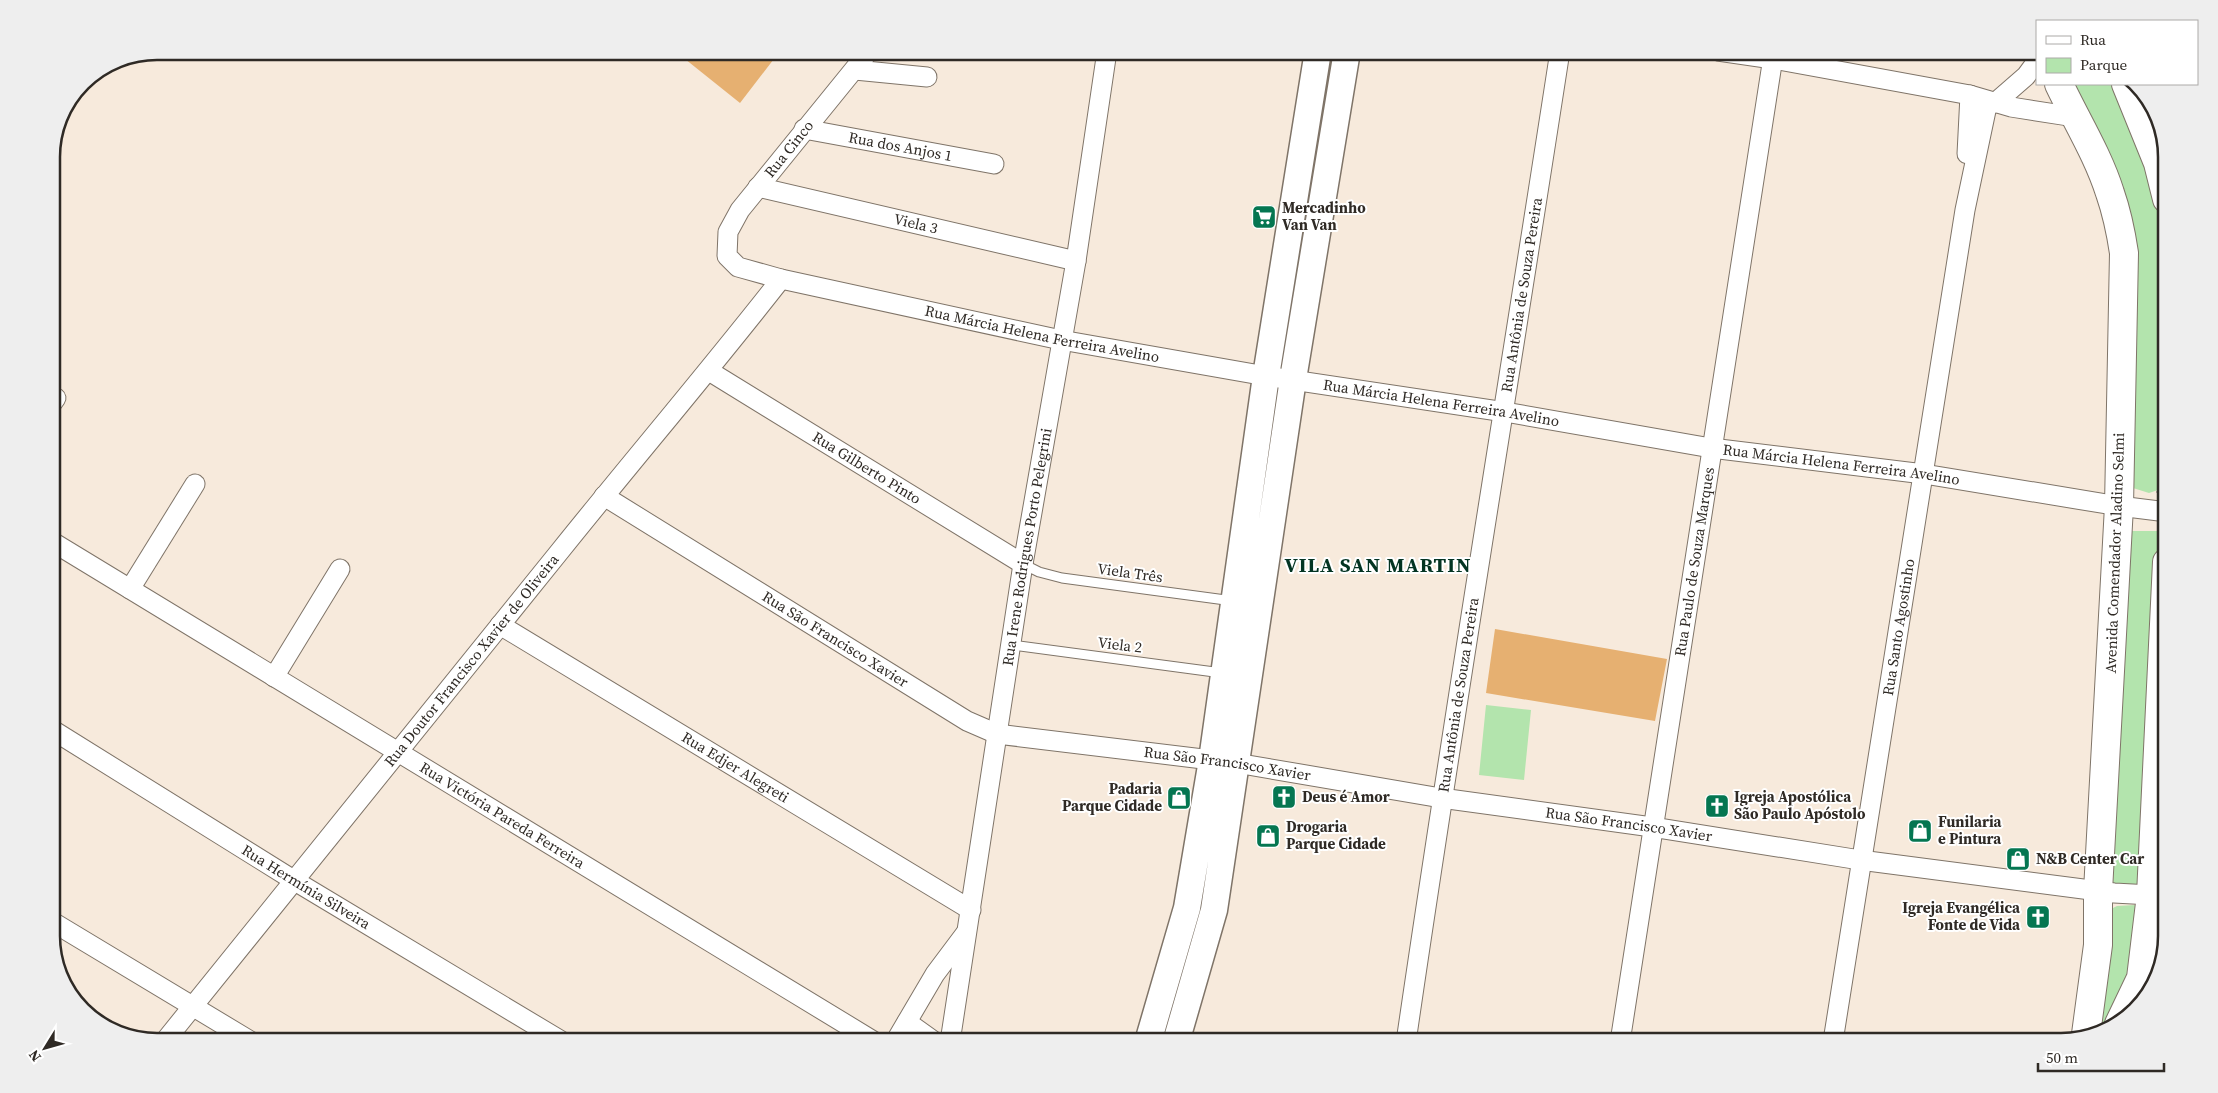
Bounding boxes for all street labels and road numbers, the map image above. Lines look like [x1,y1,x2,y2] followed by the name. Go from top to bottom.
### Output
[759,116,818,182] street label: Rua Cinco
[847,126,954,166] street label: Rua dos Anjos 1
[1496,196,1547,394] street label: Rua Antônia de Souza Pereira
[892,208,940,239] street label: Viela 3
[923,300,1161,367] street label: Rua Márcia Helena Ferreira Avelino
[1322,374,1561,431] street label: Rua Márcia Helena Ferreira Avelino
[809,426,925,509] street label: Rua Gilberto Pinto
[997,426,1057,667] street label: Rua Irene Rodrigues Porto Pelegrini
[2100,432,2129,674] street label: Avenida Comendador Aladino Selmi
[1722,439,1962,490] street label: Rua Márcia Helena Ferreira Avelino
[1669,466,1719,658] street label: Rua Paulo de Souza Marques
[379,549,564,771] street label: Rua Doutor Francisco Xavier de Oliveira
[1877,557,1919,697] street label: Rua Santo Agostinho
[1096,558,1164,587] street label: Viela Três
[758,586,913,692] street label: Rua São Francisco Xavier
[1433,596,1484,794] street label: Rua Antônia de Souza Pereira
[1097,631,1143,658] street label: Viela 2
[678,726,793,807] street label: Rua Edjer Alegreti
[1143,741,1313,786] street label: Rua São Francisco Xavier
[416,757,589,873] street label: Rua Victória Pareda Ferreira
[1544,801,1714,846] street label: Rua São Francisco Xavier
[238,839,375,934] street label: Rua Hermínia Silveira

